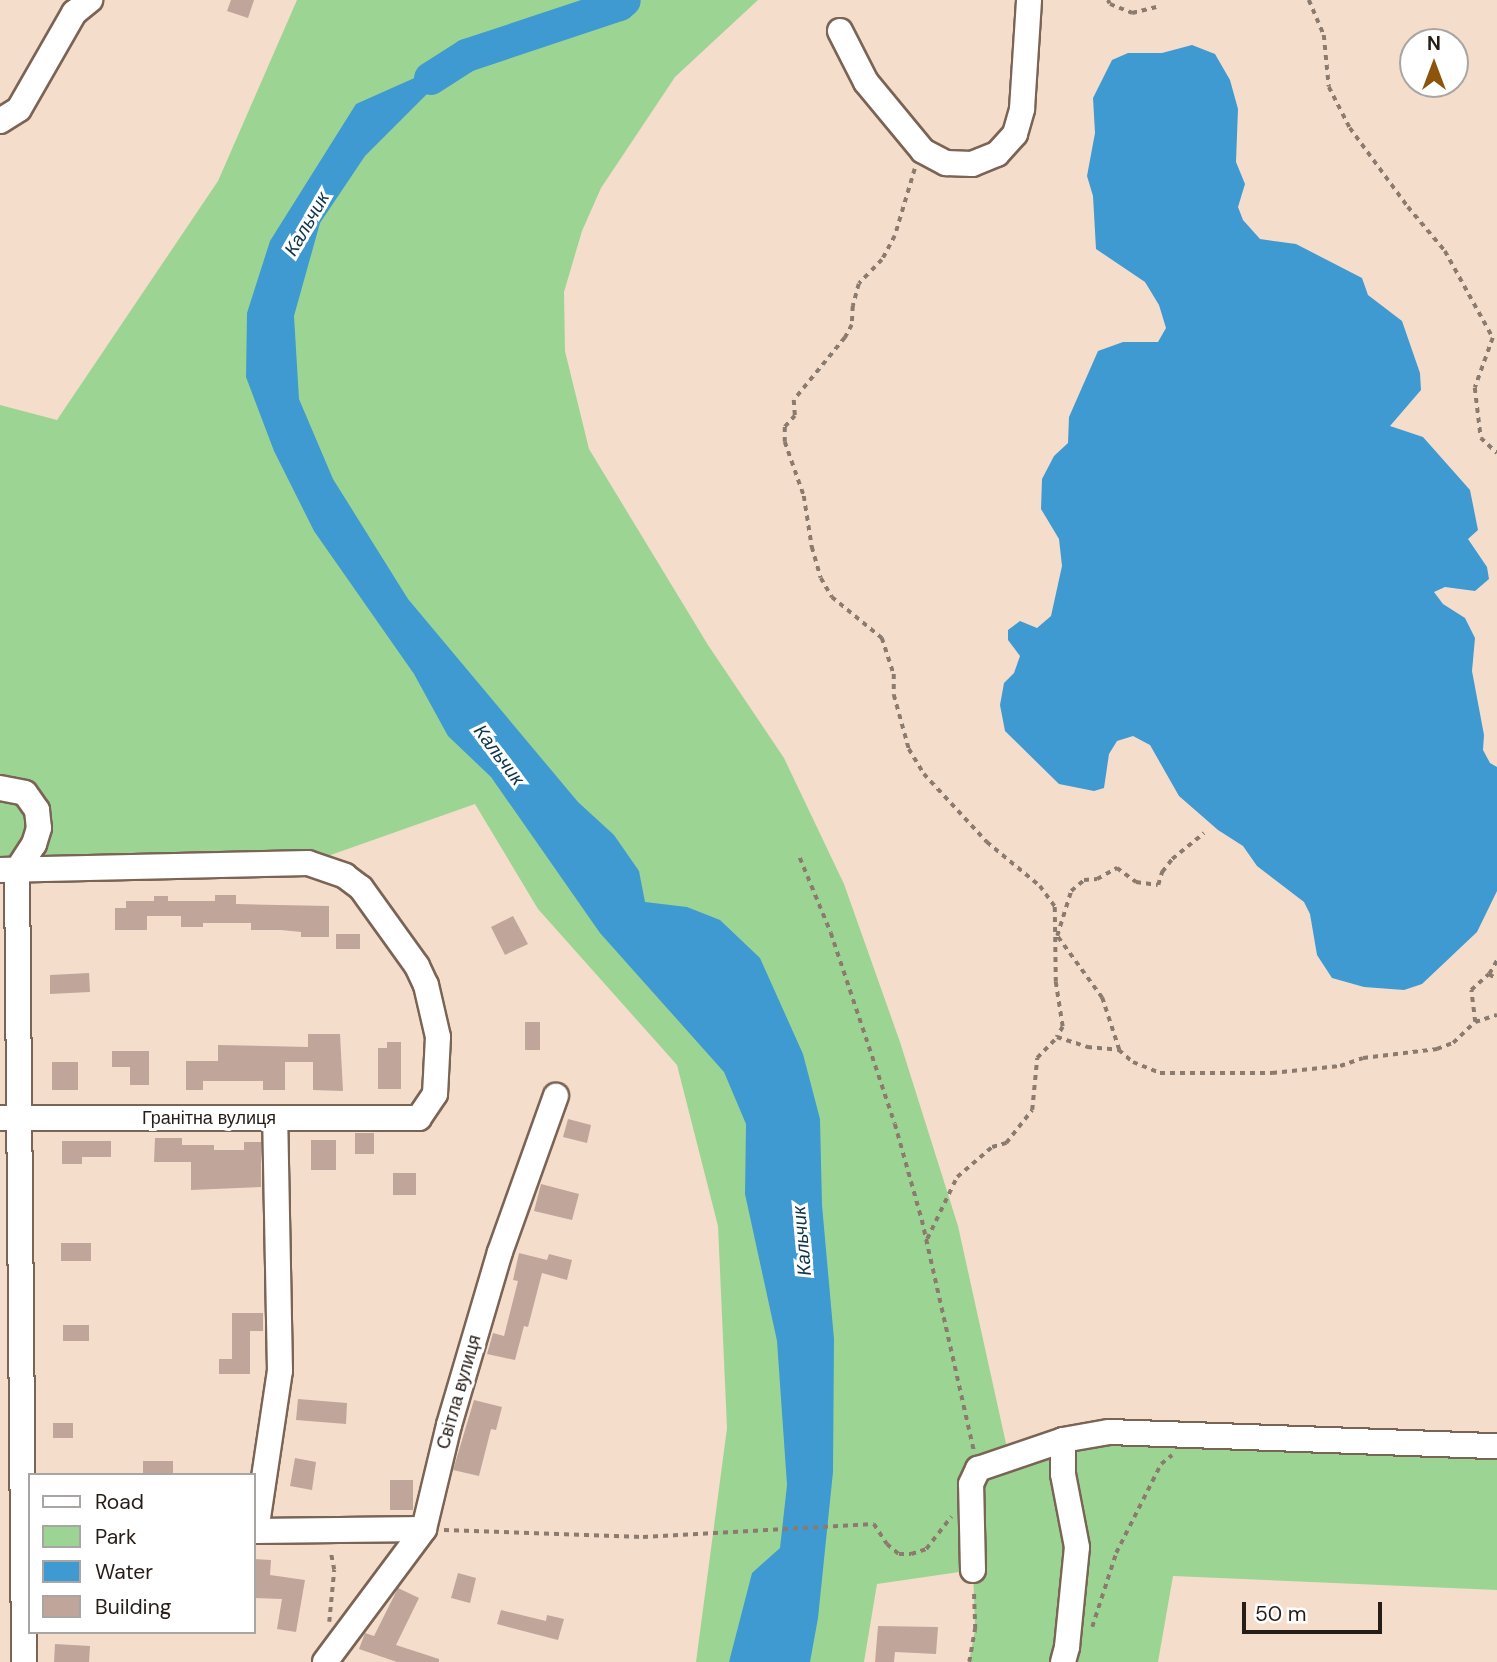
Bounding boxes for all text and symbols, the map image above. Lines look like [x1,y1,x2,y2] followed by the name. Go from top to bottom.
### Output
[1399,28,1469,98] north arrow
[1427,31,1441,56] text: N
[280,188,334,260] water label: Кальчик
[469,720,529,790] water label: Кальчик
[142,1107,276,1129] street label: Гранітна вулиця
[788,1205,816,1277] water label: Кальчик
[432,1332,486,1452] street label: Світла вулиця
[28,1473,256,1634] legend
[95,1488,144,1516] text: Road
[95,1523,136,1551] text: Park
[95,1558,153,1586] text: Water
[1245,1588,1385,1632] scale bar
[95,1593,171,1621] text: Building
[1255,1600,1306,1628] text: 50 m

